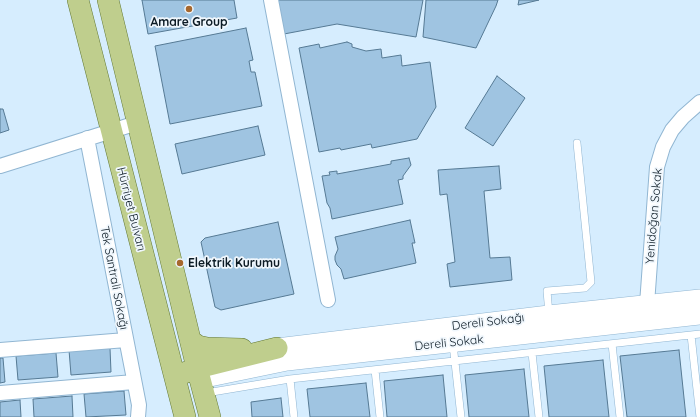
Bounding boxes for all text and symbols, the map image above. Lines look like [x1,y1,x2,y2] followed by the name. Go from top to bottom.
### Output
[184,4,194,14] marker: Amare Group
[150,15,228,29] place label: Amare Group
[114,166,148,252] street label: Hürriyet Bulvarı
[643,168,665,264] street label: Yenidoğan Sokak
[97,225,131,331] street label: Tek Santrali Sokağı
[188,256,280,270] place label: Elektrik Kurumu
[175,258,185,268] marker: Elektrik Kurumu
[451,310,525,334] street label: Dereli Sokağı
[414,332,484,354] street label: Dereli Sokak

